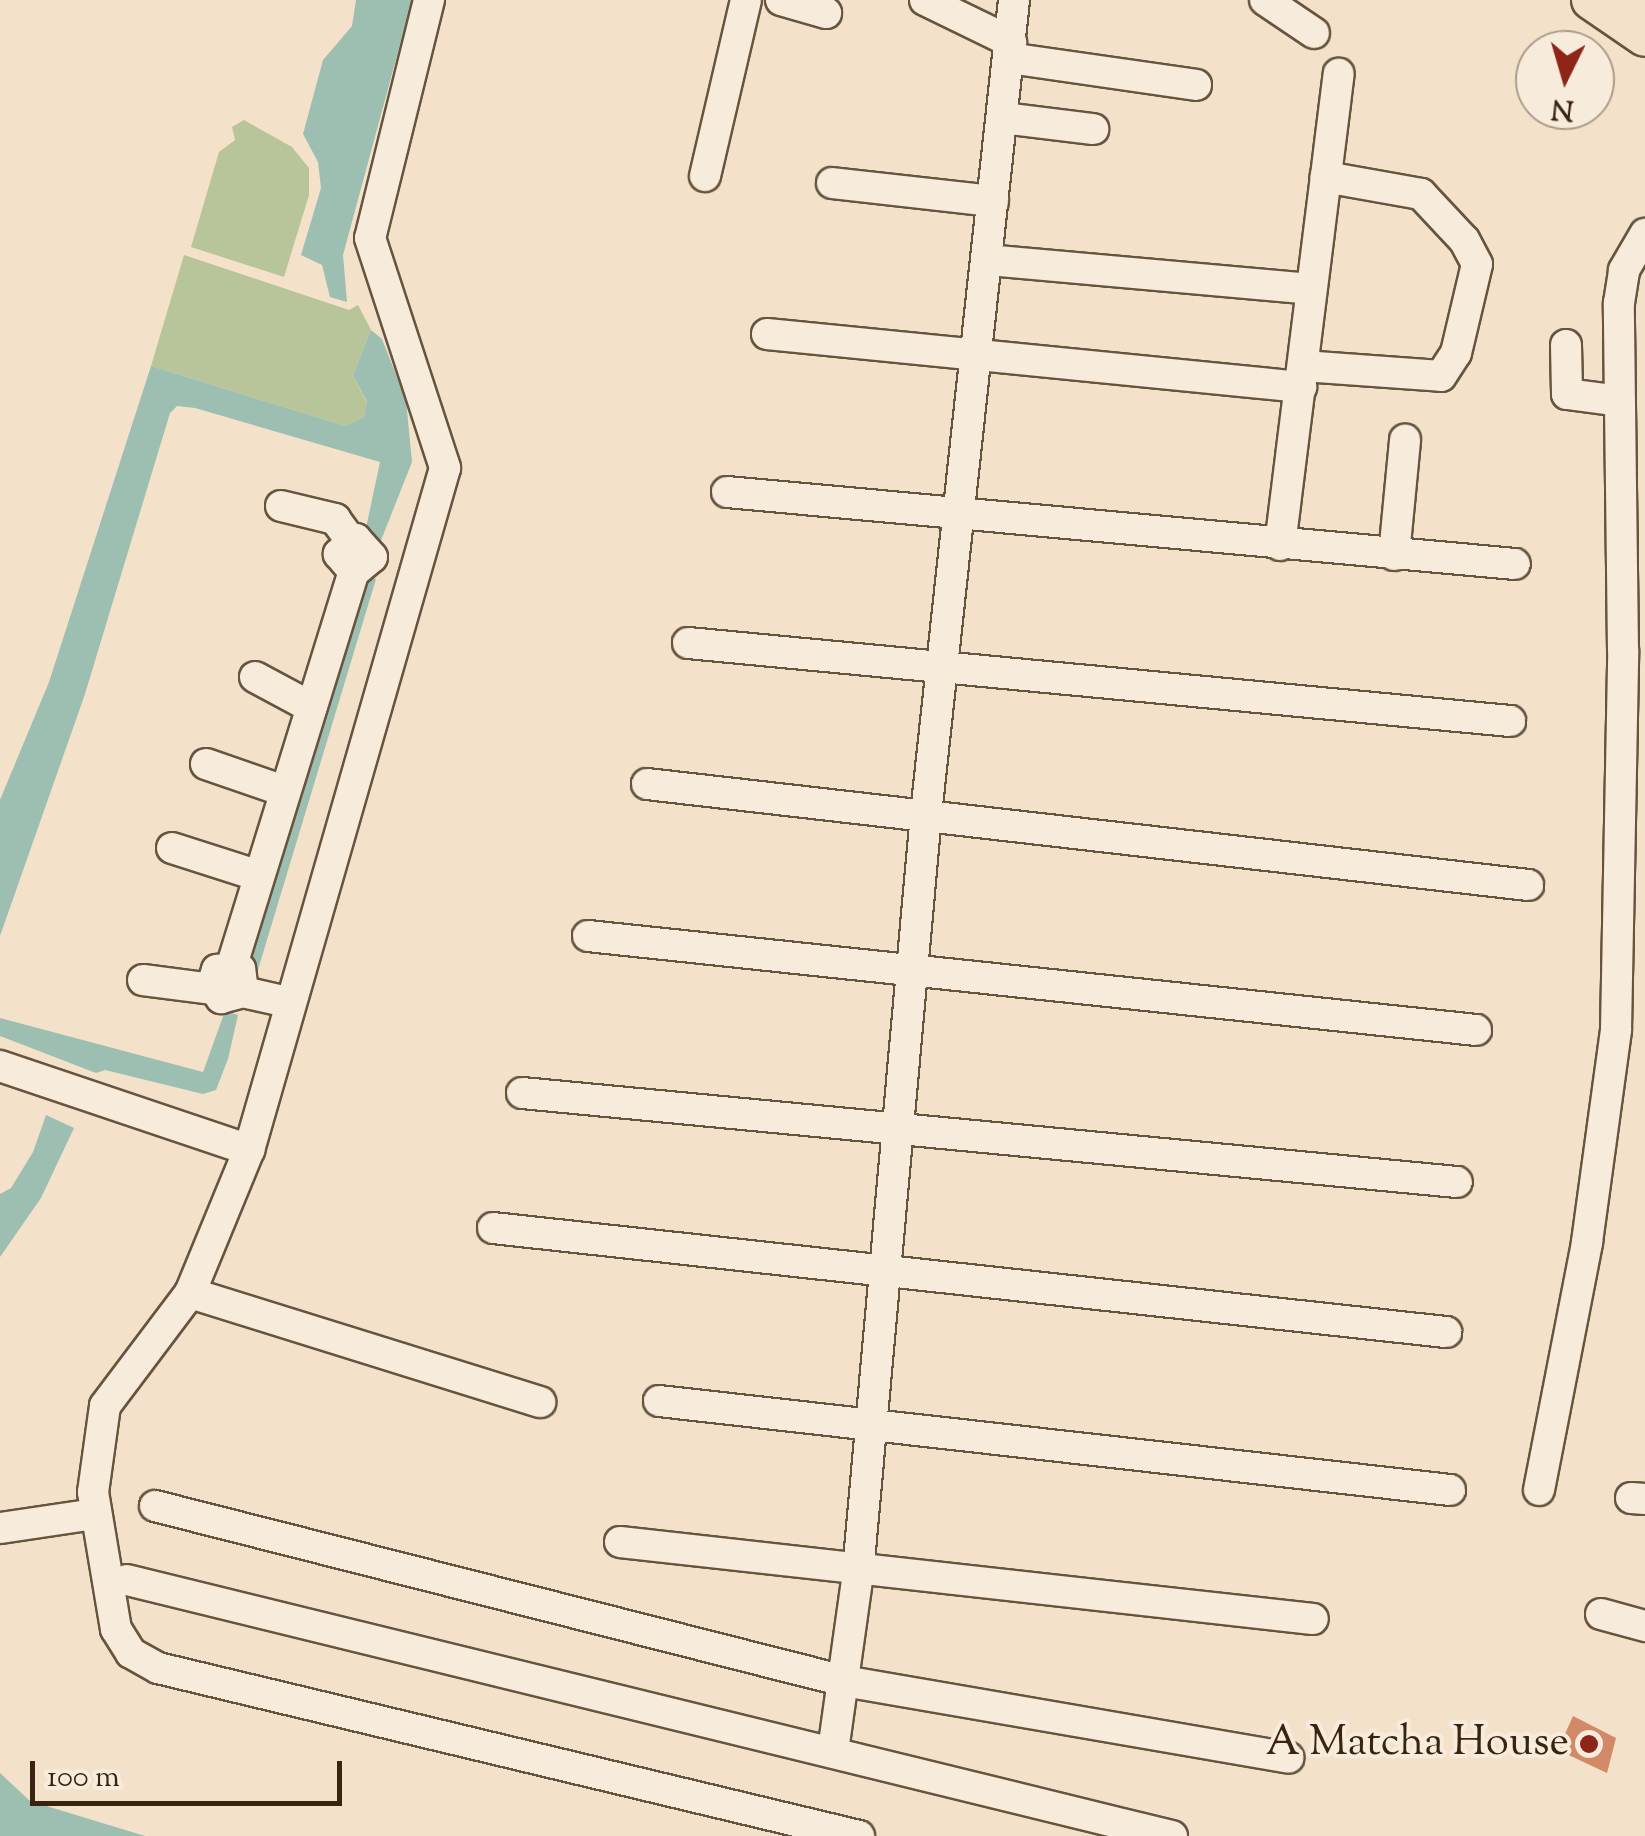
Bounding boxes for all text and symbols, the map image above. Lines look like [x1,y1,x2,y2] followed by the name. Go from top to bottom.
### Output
[1515,30,1615,130] north arrow
[1550,87,1575,129] text: N
[1266,1719,1569,1769] place label: A Matcha House
[1578,1733,1600,1755] marker: A Matcha House
[35,1741,348,1803] scale bar
[47,1757,120,1800] text: 100 m

